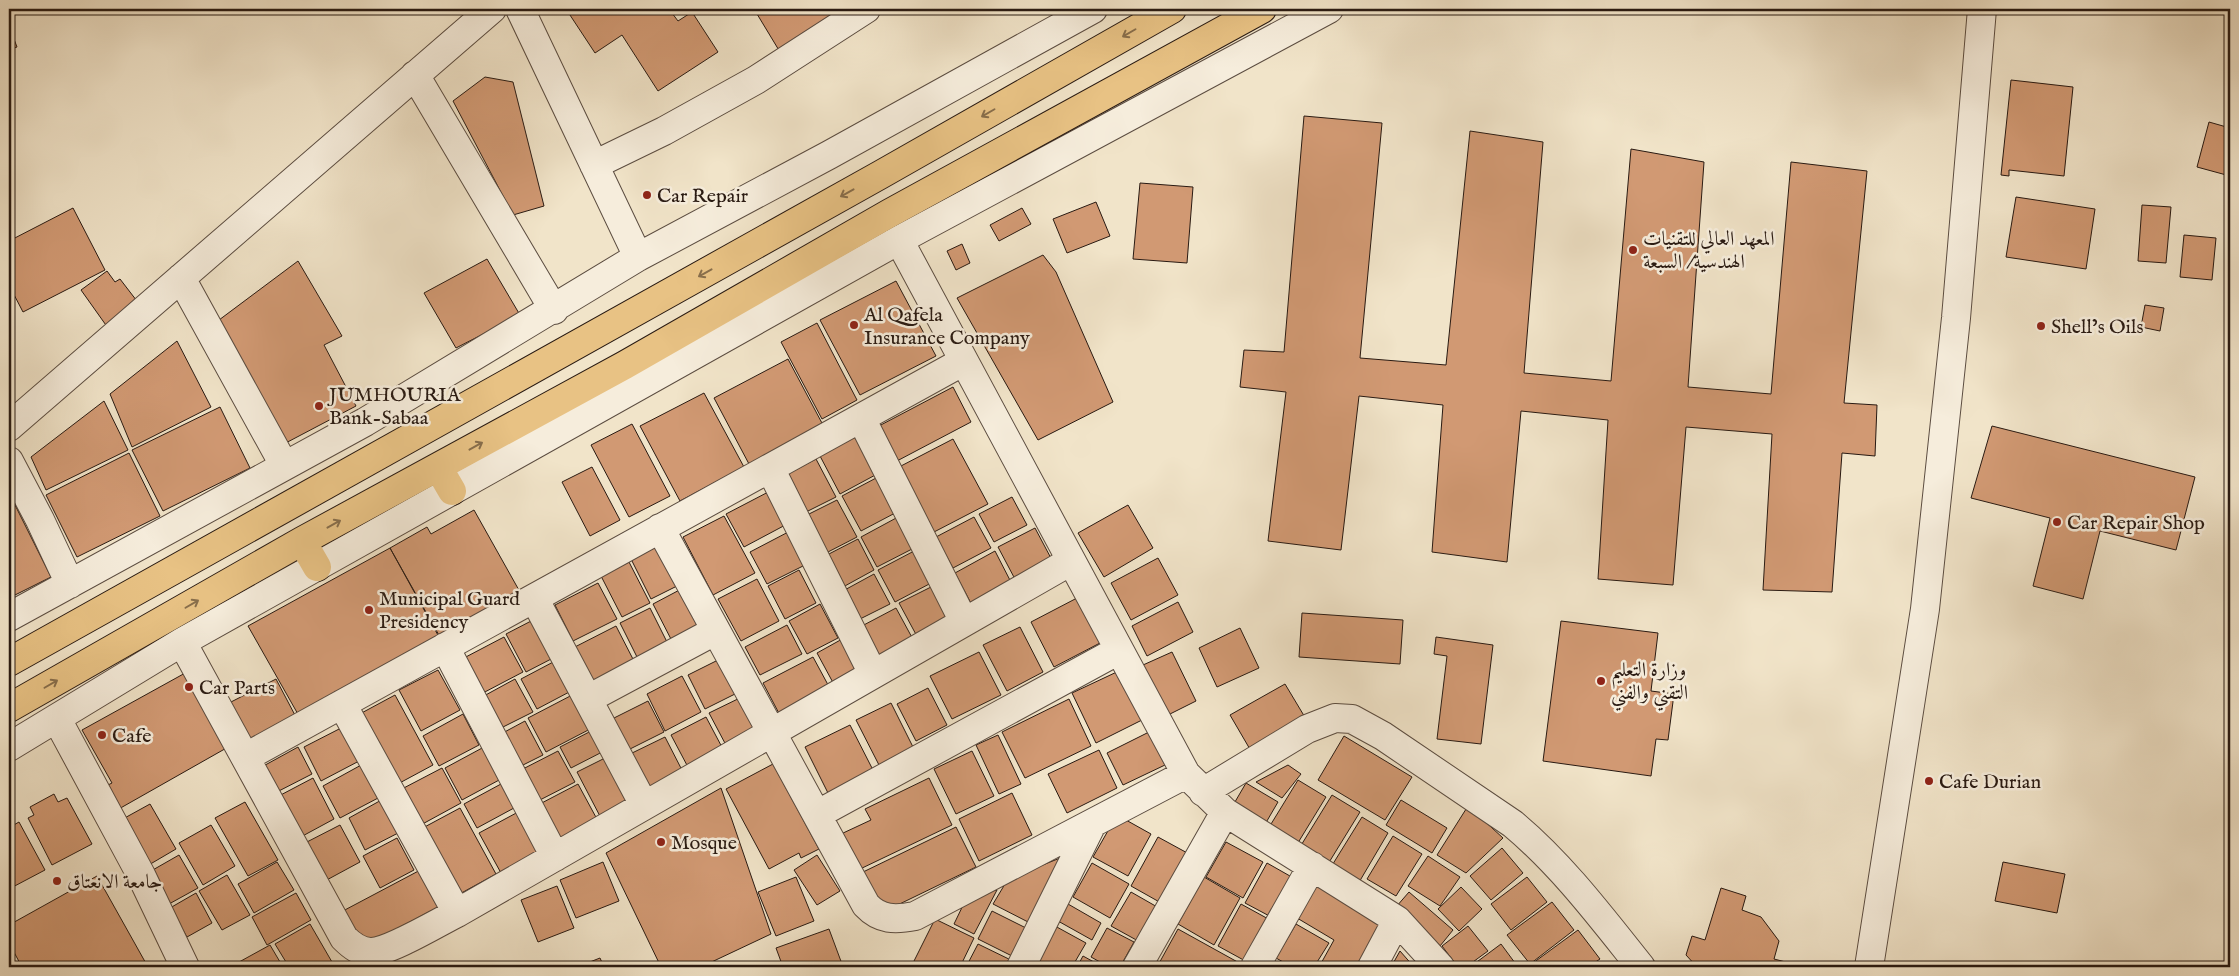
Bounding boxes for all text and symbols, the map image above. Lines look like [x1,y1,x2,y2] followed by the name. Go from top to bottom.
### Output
[1122,28,1137,38] one-way arrow
[982,109,996,119] one-way arrow
[657,184,749,209] place label: Car Repair
[641,189,653,201] marker: Car Repair
[840,189,854,199] one-way arrow
[1643,227,1775,275] place label: المعهد العالي للتقنيات الهندسية/ السبعة
[1627,244,1639,256] marker: المعهد العالي للتقنيات الهندسية/ السبعة
[698,268,713,278] one-way arrow
[863,303,1030,351] place label: Al Qafela Insurance Company
[2051,315,2143,340] place label: Shell’s Oils
[848,319,860,331] marker: Al Qafela Insurance Company
[2035,320,2047,332] marker: Shell’s Oils
[327,383,461,431] place label: JUMHOURIA Bank-Sabaa
[313,400,325,412] marker: JUMHOURIA Bank-Sabaa
[468,440,483,450] one-way arrow
[2067,511,2205,536] place label: Car Repair Shop
[2051,516,2063,528] marker: Car Repair Shop
[326,518,340,528] one-way arrow
[379,587,520,635] place label: Municipal Guard Presidency
[185,598,199,608] one-way arrow
[363,604,375,616] marker: Municipal Guard Presidency
[1611,658,1688,711] place label: وزارة التعليم التقني والفني
[1595,675,1607,687] marker: وزارة التعليم التقني والفني
[199,676,275,701] place label: Car Parts
[43,679,58,689] one-way arrow
[183,681,195,693] marker: Car Parts
[112,724,151,749] place label: Cafe
[96,729,108,741] marker: Cafe
[1939,770,2041,795] place label: Cafe Durian
[1923,775,1935,787] marker: Cafe Durian
[671,831,737,856] place label: Mosque
[655,836,667,848] marker: Mosque
[67,870,162,895] place label: جامعة الانعتاق
[51,875,63,887] marker: جامعة الانعتاق

